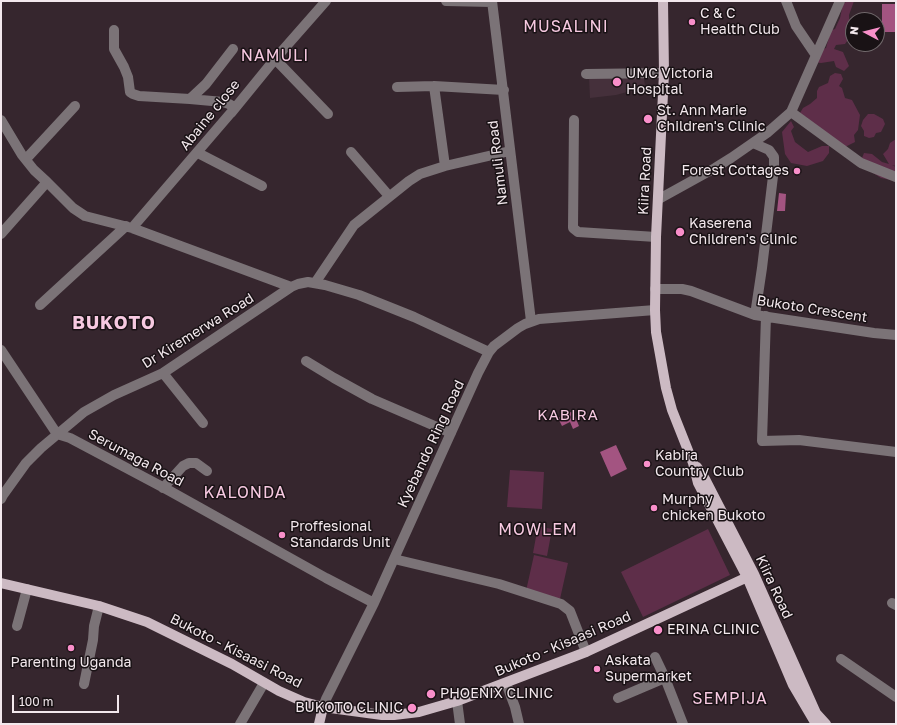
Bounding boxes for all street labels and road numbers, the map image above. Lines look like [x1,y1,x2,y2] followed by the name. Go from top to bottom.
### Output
[176,76,244,154] street label: Abaine close
[484,120,512,206] street label: Namuli Road
[635,147,655,215] street label: Kiira Road
[139,290,257,372] street label: Dr Kiremerwa Road
[756,292,868,326] street label: Bukoto Crescent
[394,378,468,510] street label: Kyebando Ring Road
[85,426,187,490] street label: Serumaga Road
[752,553,796,621] street label: Kiira Road
[493,608,633,680] street label: Bukoto - Kisaasi Road
[167,610,305,692] street label: Bukoto - Kisaasi Road

